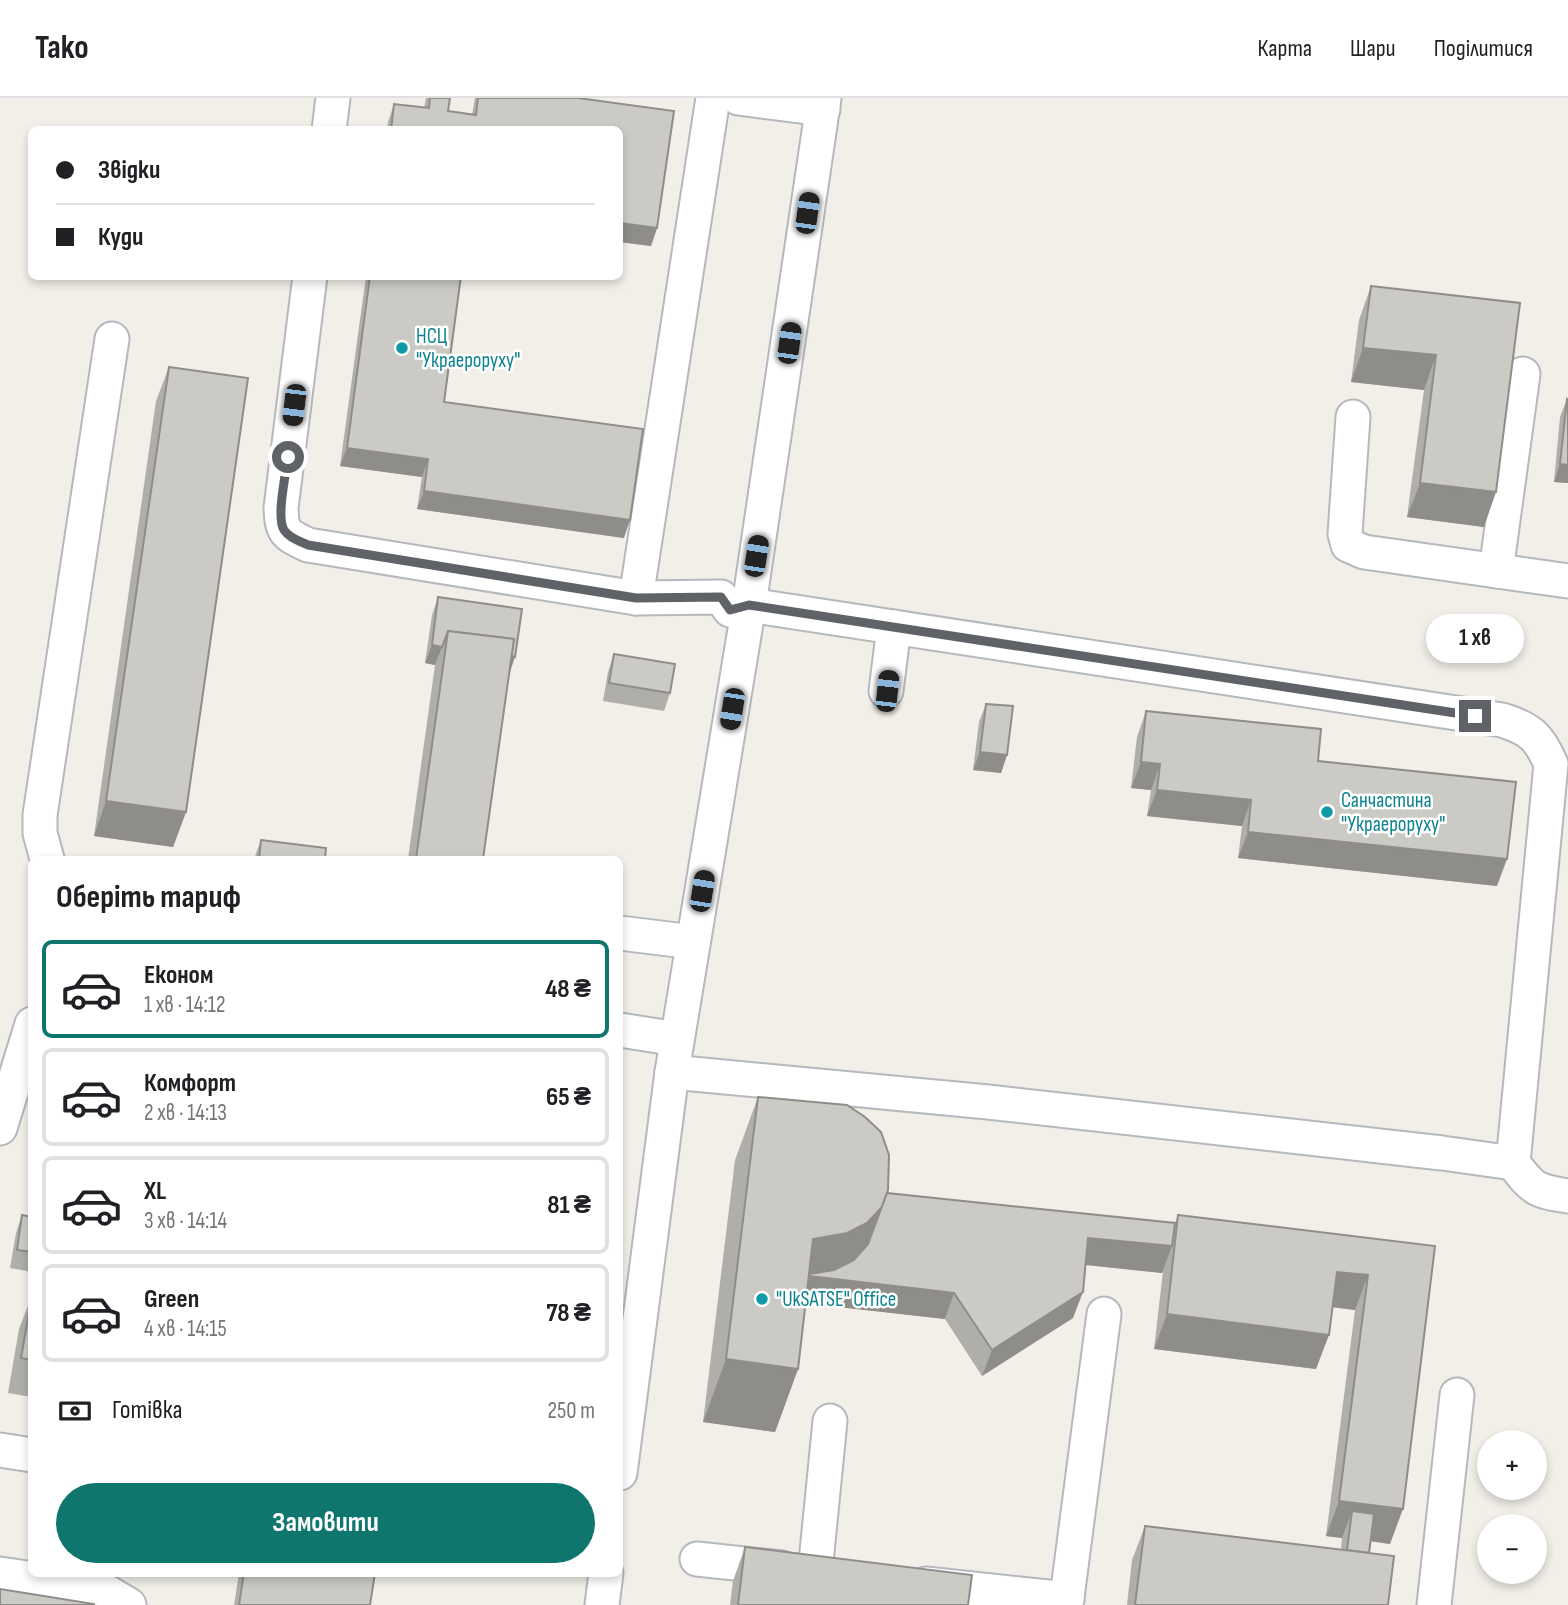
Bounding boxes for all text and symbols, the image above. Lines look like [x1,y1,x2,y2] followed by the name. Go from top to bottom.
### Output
[35,28,89,68] text: Tako
[1257,34,1312,63] text: Карта
[1350,34,1396,63] text: Шари
[1434,34,1533,63] text: Поділитися
[98,155,160,186] text: Звідки
[794,191,821,235] car
[98,222,143,253] text: Куди
[776,321,803,365] car
[416,324,520,373] place label: НСЦ "Украероруху"
[394,340,410,356] marker: НСЦ "Украероруху"
[282,383,307,427] car
[272,441,304,473] route start
[743,534,770,578] car
[1426,614,1524,664] callout: 1 хв
[1459,624,1491,652] text: 1 хв
[875,669,900,713] car
[719,687,746,731] car
[1459,700,1491,732] route end
[1341,788,1445,837] place label: Санчастина "Украероруху"
[1319,804,1335,820] marker: Санчастина "Украероруху"
[689,869,716,913] car
[56,878,241,917] text: Оберіть тариф
[60,958,123,1021] icon: car
[144,960,213,991] text: Економ
[545,974,591,1005] text: 48 ₴
[144,991,226,1019] text: 1 хв · 14:12
[60,1066,123,1129] icon: car
[144,1068,236,1099] text: Комфорт
[546,1082,591,1113] text: 65 ₴
[144,1099,227,1127] text: 2 хв · 14:13
[60,1174,123,1237] icon: car
[144,1176,166,1207] text: XL
[547,1190,591,1221] text: 81 ₴
[144,1207,227,1235] text: 3 хв · 14:14
[60,1282,123,1345] icon: car
[144,1284,199,1315] text: Green
[776,1287,896,1312] place label: "UkSATSE" Office
[754,1291,770,1307] marker: "UkSATSE" Office
[546,1298,591,1329] text: 78 ₴
[144,1315,227,1343] text: 4 хв · 14:15
[56,1392,94,1430] icon: cash
[112,1395,183,1426] text: Готівка
[548,1397,595,1425] text: 250 m
[1477,1430,1547,1584] map controls
[1477,1430,1547,1500] button: +
[56,1483,595,1563] button: Замовити
[1477,1514,1547,1584] button: −

